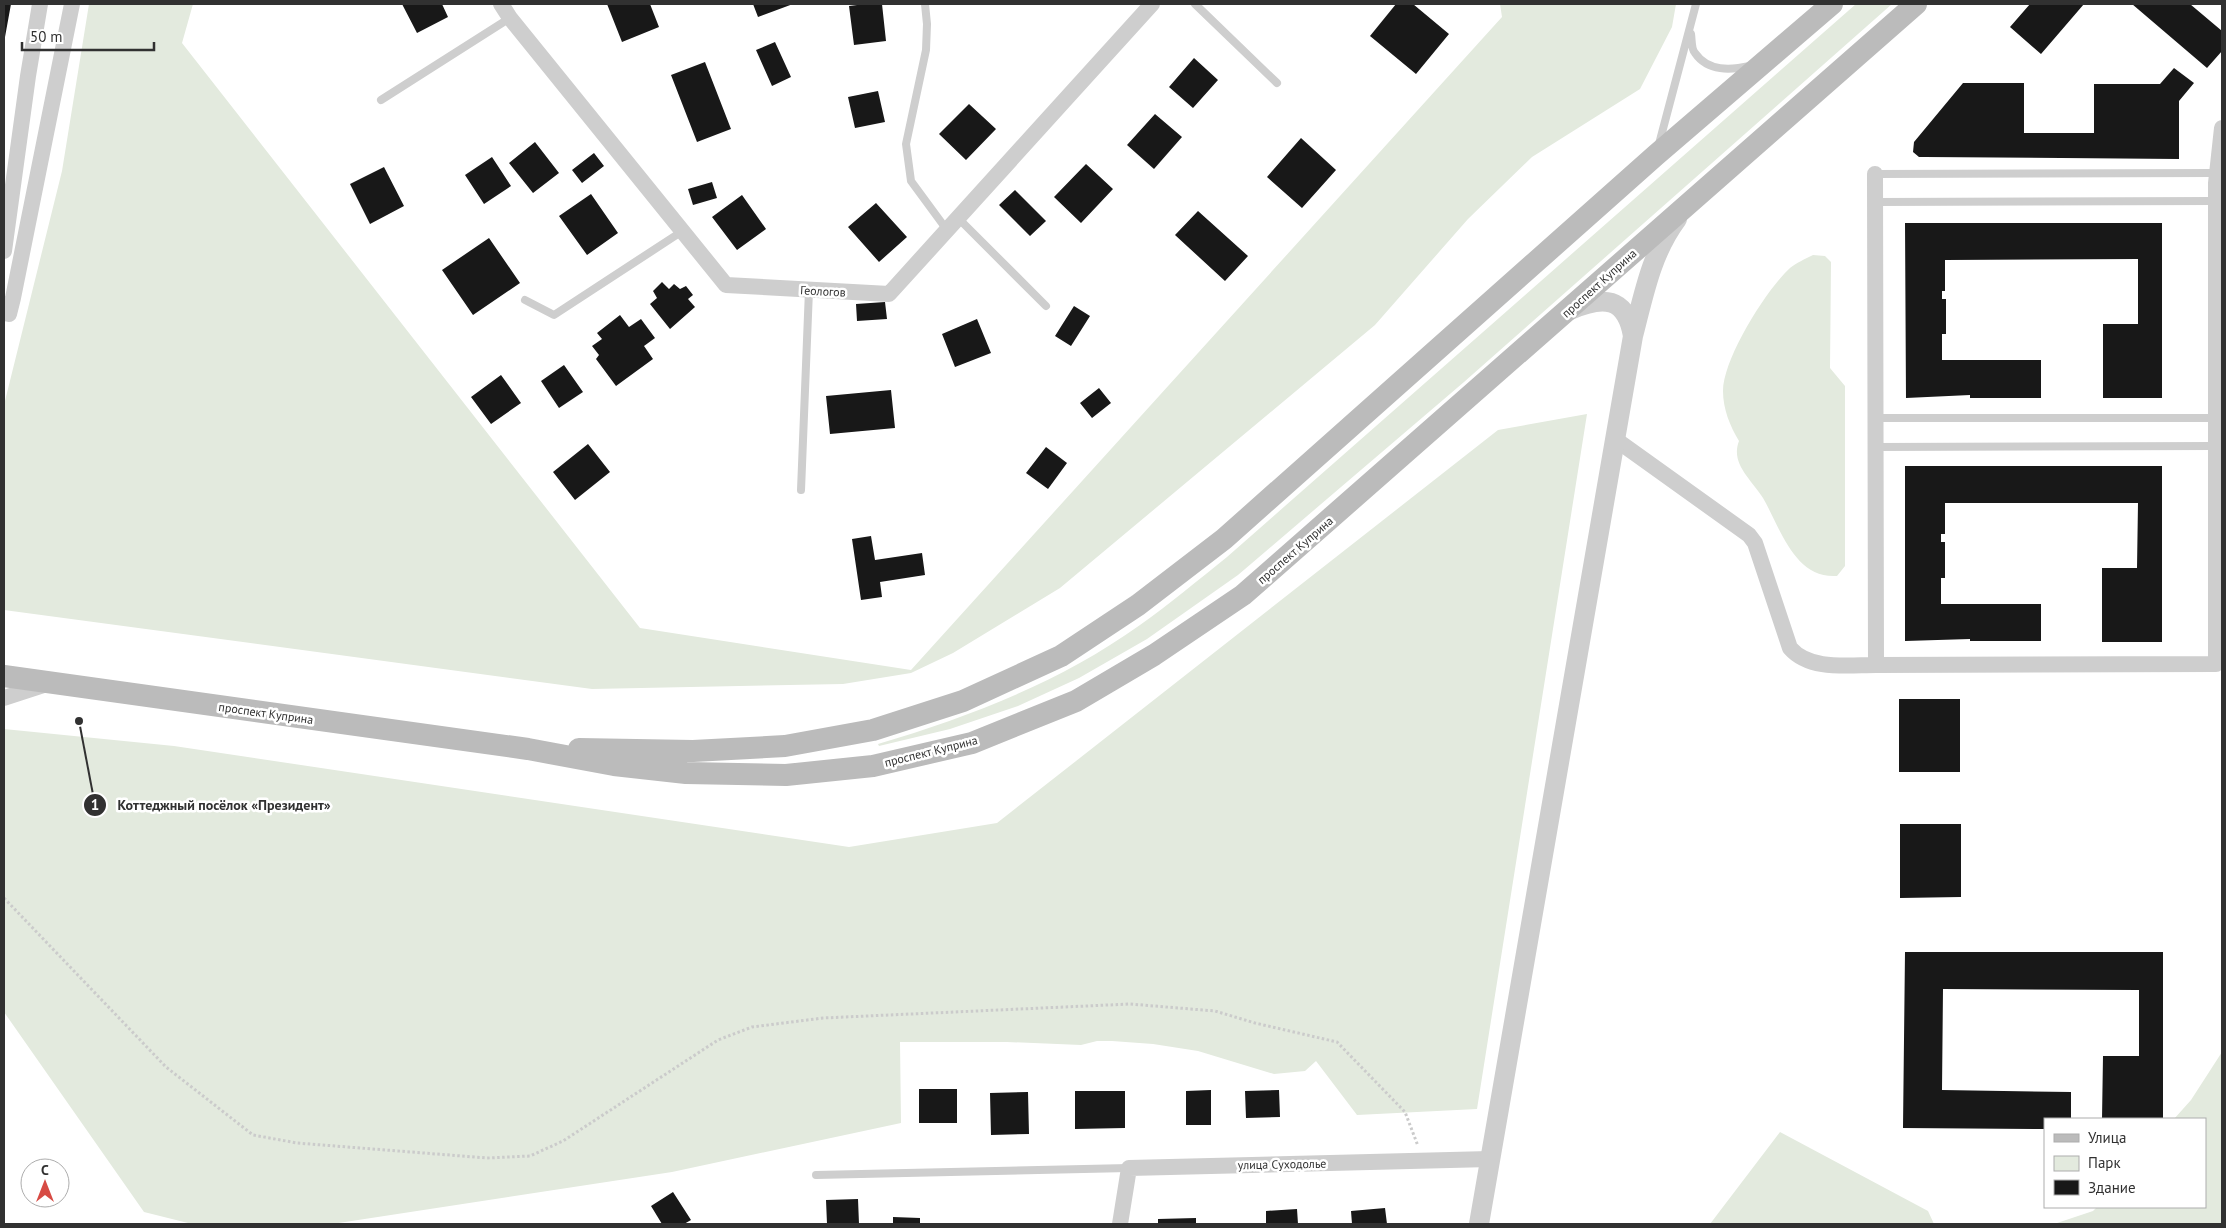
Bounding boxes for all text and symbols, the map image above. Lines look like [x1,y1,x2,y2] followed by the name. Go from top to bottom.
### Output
[22,20,155,52] scale bar
[30,27,63,46] text: 50 m
[1559,245,1640,321] street label: проспект Куприна
[800,282,846,300] street label: Геологов
[1254,513,1336,587] street label: проспект Куприна
[218,699,314,727] street label: проспект Куприна
[883,732,979,770] street label: проспект Куприна
[82,790,340,819] callout: Коттеджный посёлок «Президент»
[91,795,99,814] text: 1
[117,796,331,814] text: Коттеджный посёлок «Президент»
[2044,1118,2206,1208] legend
[2088,1128,2126,1147] text: Улица
[2088,1153,2121,1172] text: Парк
[1238,1156,1326,1172] street label: улица Суходолье
[20,1158,70,1208] north arrow
[41,1161,49,1179] text: С
[2088,1178,2136,1197] text: Здание

